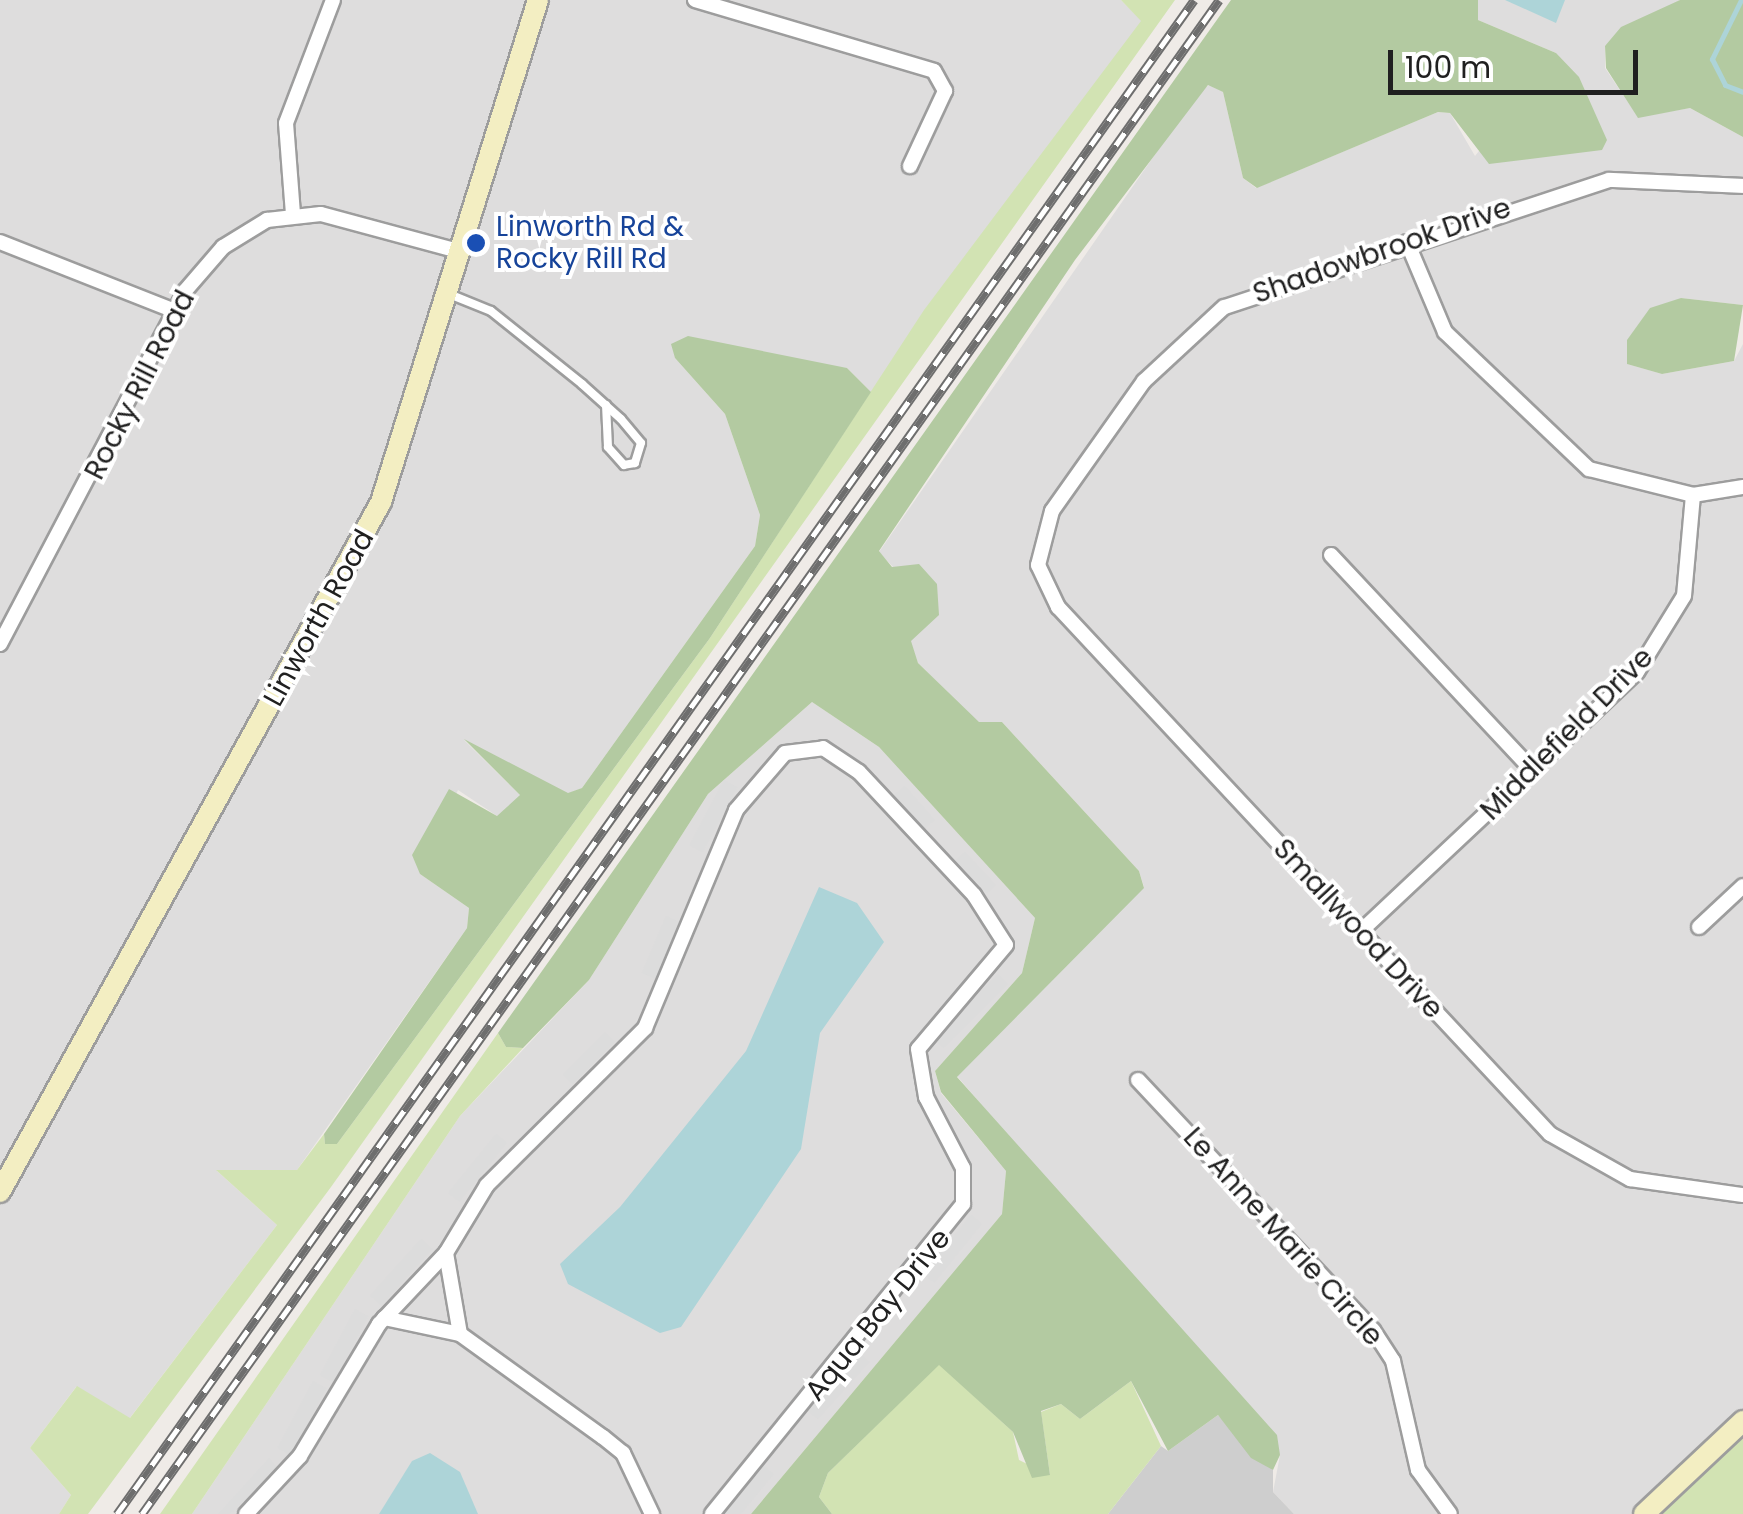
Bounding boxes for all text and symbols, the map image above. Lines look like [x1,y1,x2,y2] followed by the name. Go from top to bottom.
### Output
[1393,30,1643,92] scale bar
[1405,46,1491,89] text: 100 m
[1249,191,1515,311] street label: Shadowbrook Drive
[496,210,684,276] place label: Linworth Rd & Rocky Rill Rd
[465,232,487,254] marker: Linworth Rd & Rocky Rill Rd
[78,285,202,485] street label: Rocky Rill Road
[257,524,381,712] street label: Linworth Road
[1474,641,1660,827] street label: Middlefield Drive
[1266,832,1450,1026] street label: Smallwood Drive
[1176,1121,1390,1353] street label: Le Anne Marie Circle
[798,1222,958,1408] street label: Aqua Bay Drive

